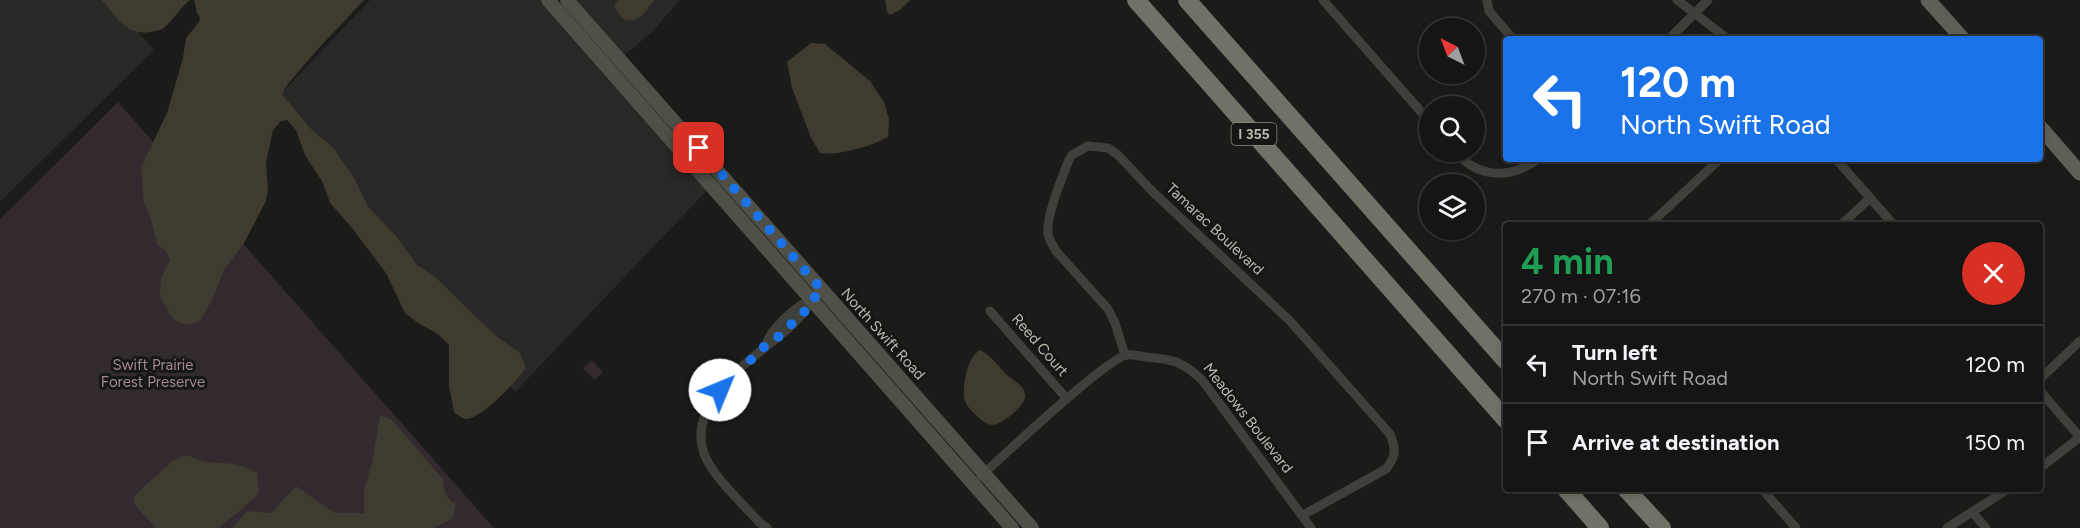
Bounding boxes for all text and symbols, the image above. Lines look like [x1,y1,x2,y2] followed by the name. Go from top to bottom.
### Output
[1419,18,1485,84] north arrow
[1419,18,1485,240] map controls
[1620,57,1736,108] text: 120 m
[1521,60,1599,138] icon: left
[1419,96,1485,162] button: search
[1620,108,1831,141] text: North Swift Road
[673,122,724,173] pin
[1232,123,1276,145] road number: I 355
[682,131,715,164] icon: arrive
[1419,174,1485,240] button: layers
[1163,179,1267,279] street label: Tamarac Boulevard
[1521,240,1614,283] text: 4 min
[1962,242,2025,305] button: close
[837,284,929,384] street label: North Swift Road
[1521,284,1641,308] text: 270 m · 07:16
[1008,310,1072,380] street label: Reed Court
[1572,339,1658,366] text: Turn left
[1521,348,1554,381] icon: left
[1965,351,2025,378] text: 120 m
[101,356,205,391] park label: Swift Prairie Forest Preserve
[688,358,752,422] position arrow
[1199,359,1297,477] street label: Meadows Boulevard
[1572,366,1728,390] text: North Swift Road
[1521,426,1554,459] icon: arrive
[1572,429,1780,456] text: Arrive at destination
[1965,429,2025,456] text: 150 m

